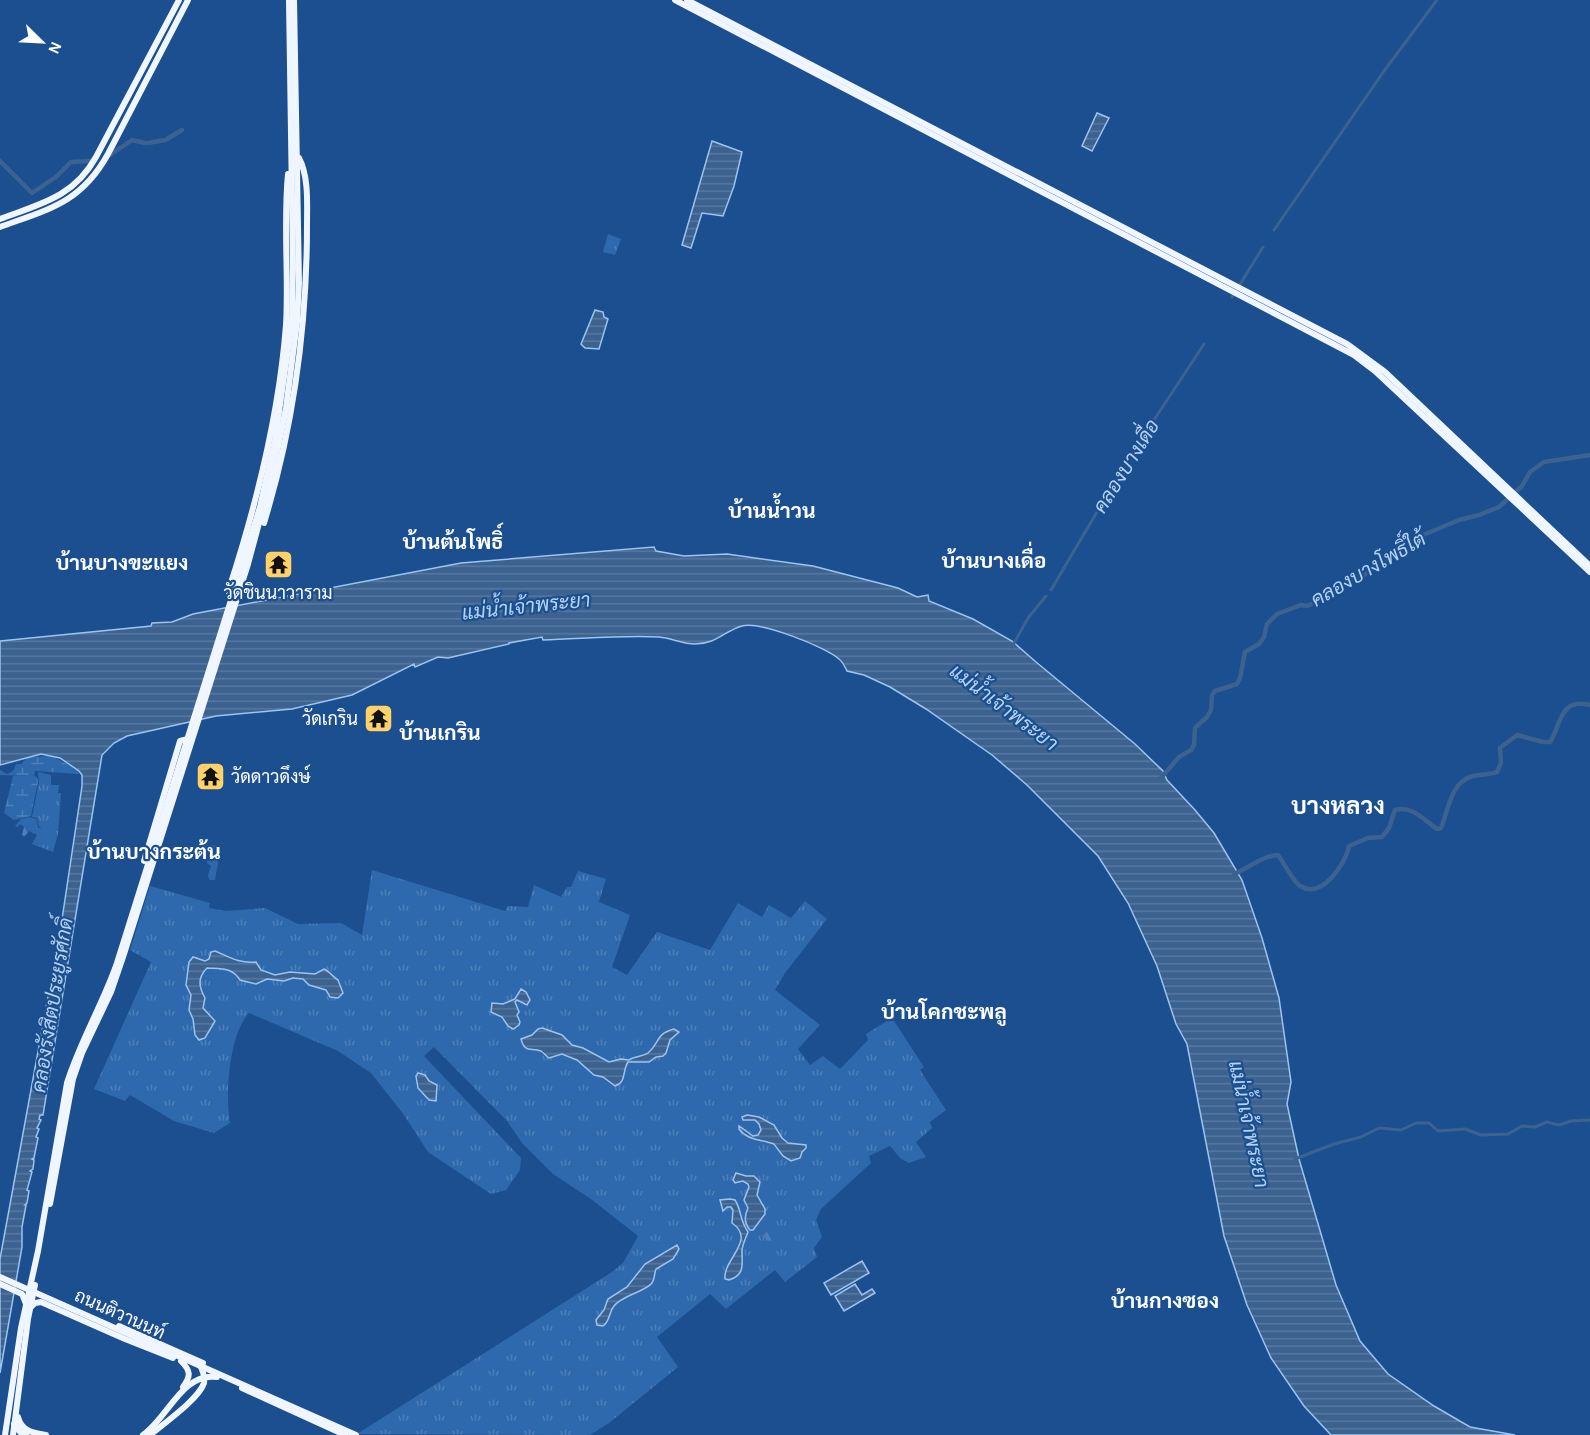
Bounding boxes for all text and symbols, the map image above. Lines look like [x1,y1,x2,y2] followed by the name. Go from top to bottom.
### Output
[12,12,72,72] north arrow
[44,39,66,57] text: N
[1084,412,1164,517] water label: คลองบางเดื่อ
[728,493,816,523] district label: บ้านน้ำวน
[1303,519,1433,612] water label: คลองบางโพธิ์ใต้
[402,522,504,554] district label: บ้านต้นโพธิ์
[942,541,1046,573] district label: บ้านบางเดื่อ
[262,548,294,580] temple icon: วัดชินนาวาราม
[56,550,188,575] district label: บ้านบางขะแยง
[460,581,592,625] water label: แม่น้ำเจ้าพระยา
[224,582,332,604] place label: วัดชินนาวาราม
[945,654,1066,755] water label: แม่น้ำเจ้าพระยา
[363,703,395,735] temple icon: วัดเกริน
[302,708,358,730] place label: วัดเกริน
[399,720,481,745] district label: บ้านเกริน
[194,761,226,793] temple icon: วัดดาวดึงษ์
[231,764,311,788] place label: วัดดาวดึงษ์
[1291,792,1385,820] district label: บางหลวง
[87,839,221,864] district label: บ้านบางกระต้น
[20,911,81,1095] water label: คลองรังสิตประยูรศักดิ์
[881,998,1007,1026] district label: บ้านโคกชะพลู
[1224,1057,1280,1190] water label: แม่น้ำเจ้าพระยา
[71,1282,170,1344] street label: ถนนติวานนท์
[1111,1288,1219,1313] district label: บ้านกางซอง

